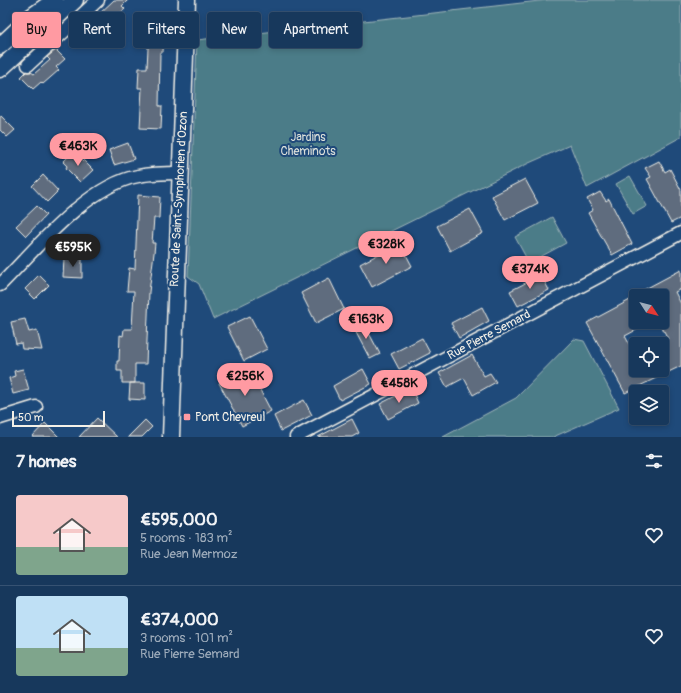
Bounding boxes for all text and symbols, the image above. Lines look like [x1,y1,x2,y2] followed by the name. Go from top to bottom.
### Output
[12,12,61,48] chip: Buy
[69,12,125,48] chip: Rent
[133,12,199,48] chip: Filters
[207,12,261,48] chip: New
[269,12,362,48] chip: Apartment
[167,111,191,287] street label: Route de Saint-Symphorien d'Ozon
[280,130,336,159] park label: Jardins Cheminots
[50,133,106,167] pin: €463K
[59,138,97,154] text: €463K
[358,231,414,265] pin: €328K
[45,234,101,268] pin: €595K
[367,236,405,252] text: €328K
[54,239,92,255] text: €595K
[502,256,558,290] pin: €374K
[511,261,549,277] text: €374K
[629,289,669,329] north arrow
[629,289,669,425] map controls
[338,306,394,340] pin: €163K
[445,307,533,363] street label: Rue Pierre Semard
[348,311,384,327] text: €163K
[629,337,669,377] button: locate
[217,363,273,397] pin: €256K
[226,368,264,384] text: €256K
[371,370,427,404] pin: €458K
[380,375,418,391] text: €458K
[629,385,669,425] button: layers
[12,409,105,428] scale bar
[195,410,265,425] place label: Pont Chevreul
[18,411,44,424] text: 50 m
[182,412,192,422] marker: Pont Chevreul
[643,450,665,472] icon: filters
[16,451,76,472] text: 7 homes
[140,509,218,530] text: €595,000
[48,511,96,559] icon: home
[643,524,665,546] icon: heart
[140,530,233,546] text: 5 rooms · 183 m²
[140,546,237,562] text: Rue Jean Mermoz
[140,609,219,630] text: €374,000
[48,612,96,660] icon: home
[643,625,665,647] icon: heart
[140,630,233,646] text: 3 rooms · 101 m²
[140,646,240,662] text: Rue Pierre Semard

